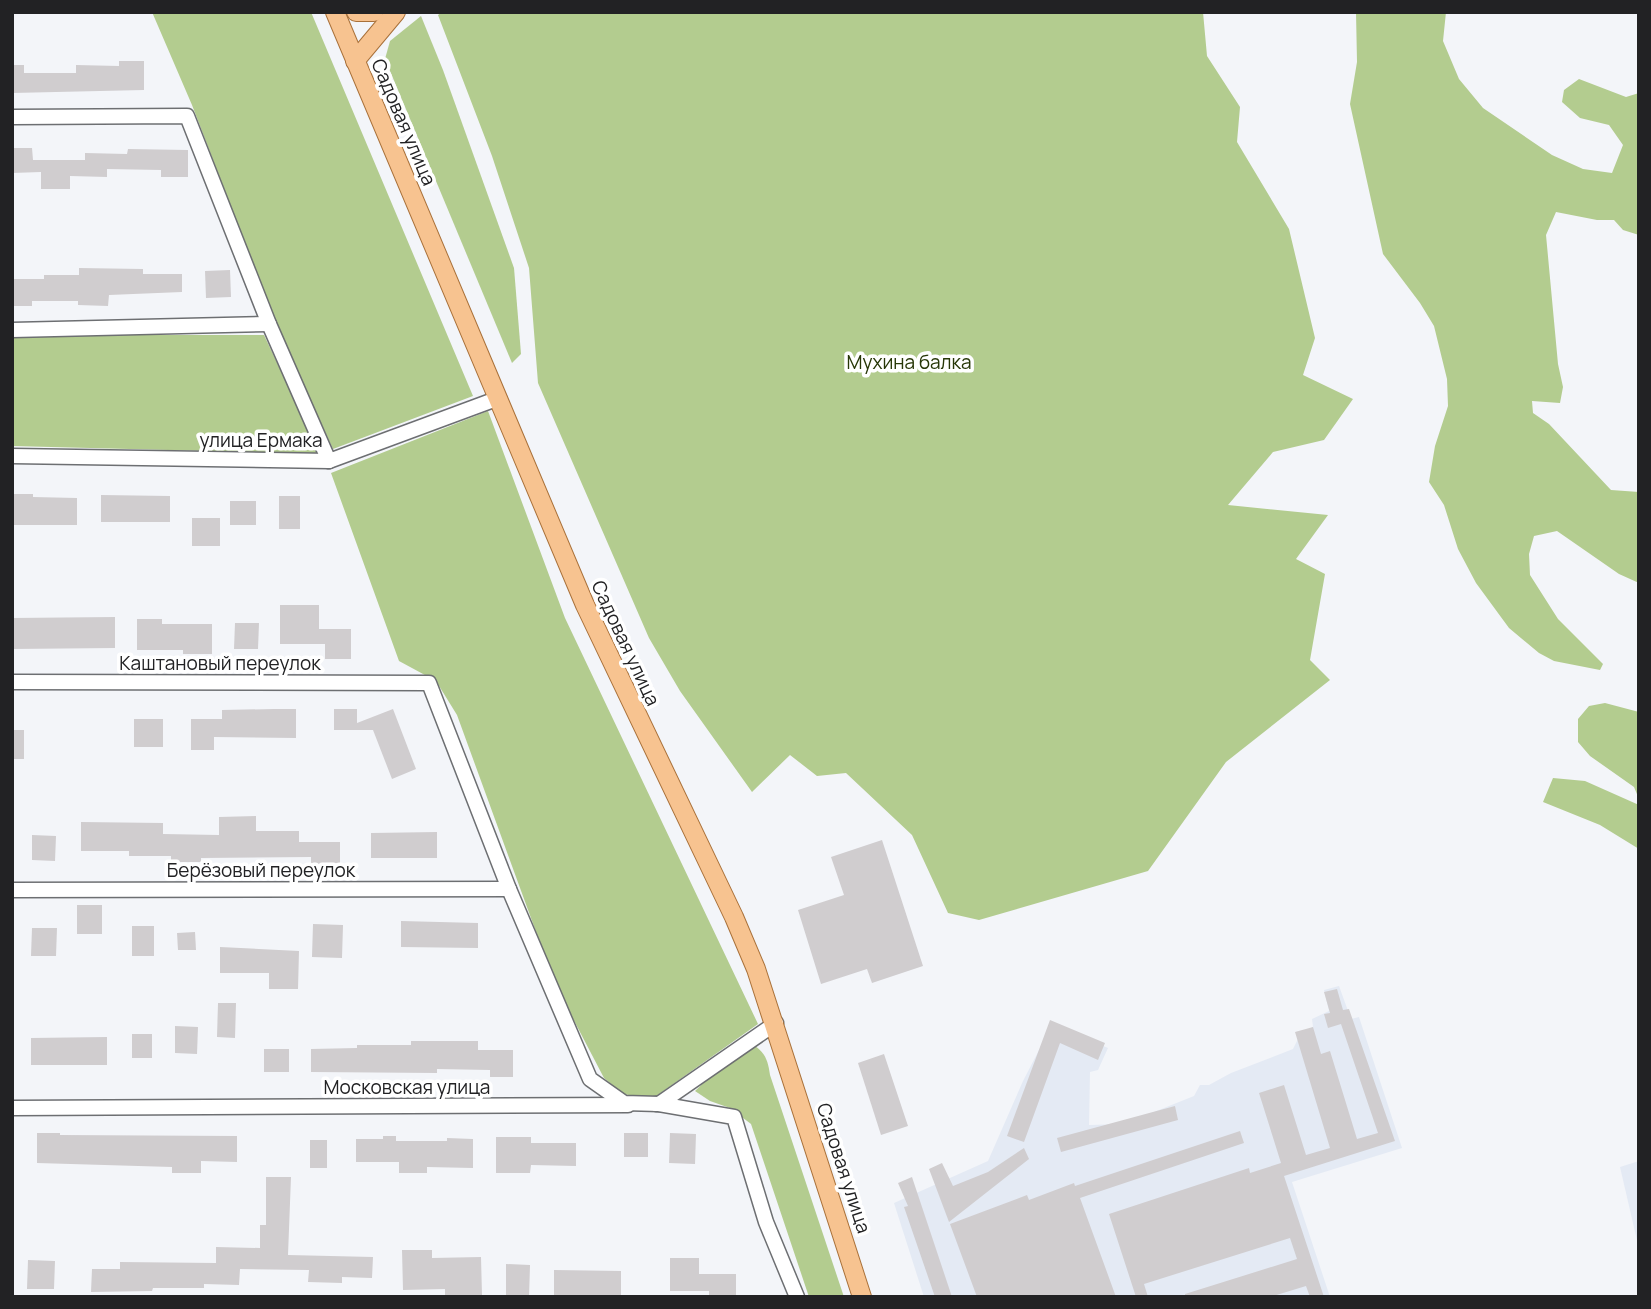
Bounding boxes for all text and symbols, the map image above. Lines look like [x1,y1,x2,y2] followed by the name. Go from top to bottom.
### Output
[366,55,442,189] street label: Садовая улица
[847,349,971,375] park label: Мухина балка
[199,427,323,453] street label: улица Ермака
[586,576,666,710] street label: Садовая улица
[119,650,321,676] street label: Каштановый переулок
[167,857,356,883] street label: Берёзовый переулок
[324,1074,490,1100] street label: Московская улица
[811,1100,877,1236] street label: Садовая улица

